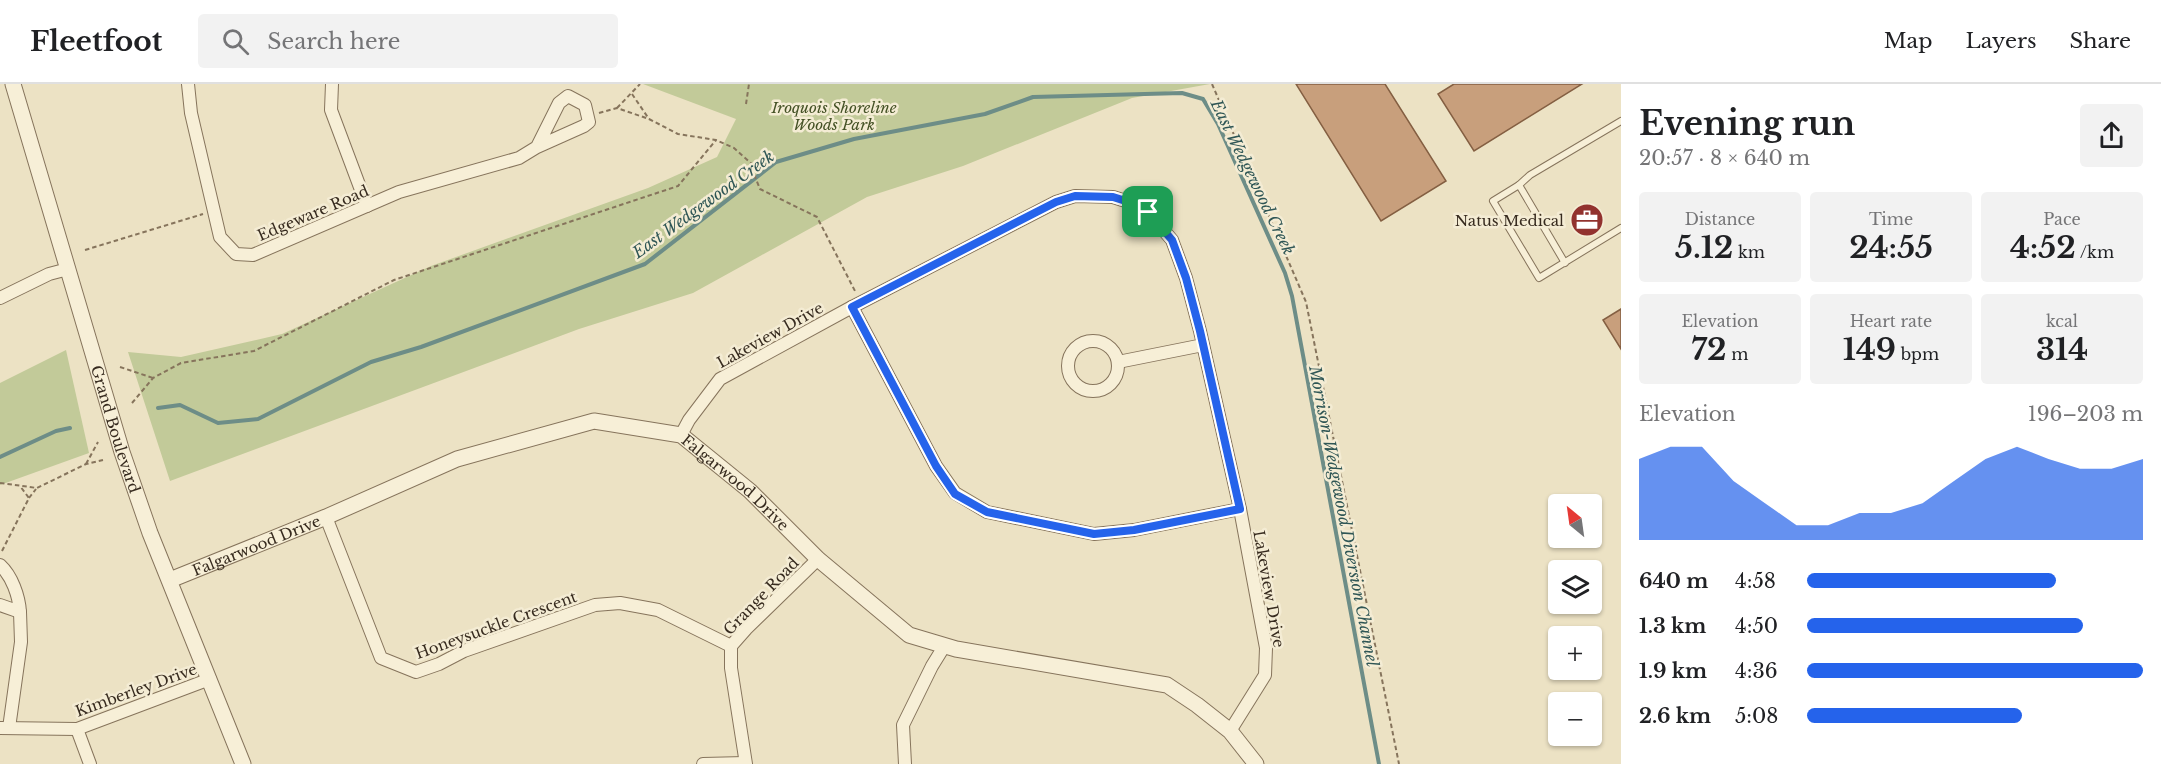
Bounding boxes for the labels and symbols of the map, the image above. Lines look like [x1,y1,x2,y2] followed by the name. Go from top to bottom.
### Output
[1206,95,1299,258] water label: East Wedgewood Creek
[770,98,897,134] park label: Iroquois Shoreline Woods Park
[627,146,778,263] water label: East Wedgewood Creek
[254,181,372,245] street label: Edgeware Road
[1122,186,1173,237] pin
[1569,202,1605,238] office icon: Natus Medical
[1455,211,1564,230] place label: Natus Medical
[714,298,826,372] street label: Lakeview Drive
[87,363,145,495] street label: Grand Boulevard
[1305,363,1383,669] water label: Morrison-Wedgewood Diversion Channel
[678,430,793,534] street label: Falgarwood Drive
[1548,494,1602,548] north arrow
[189,511,323,580] street label: Falgarwood Drive
[1249,529,1289,649] street label: Lakeview Drive
[719,553,803,639] street label: Grange Road
[413,587,580,663] street label: Honeysuckle Crescent
[73,659,199,721] street label: Kimberley Drive

